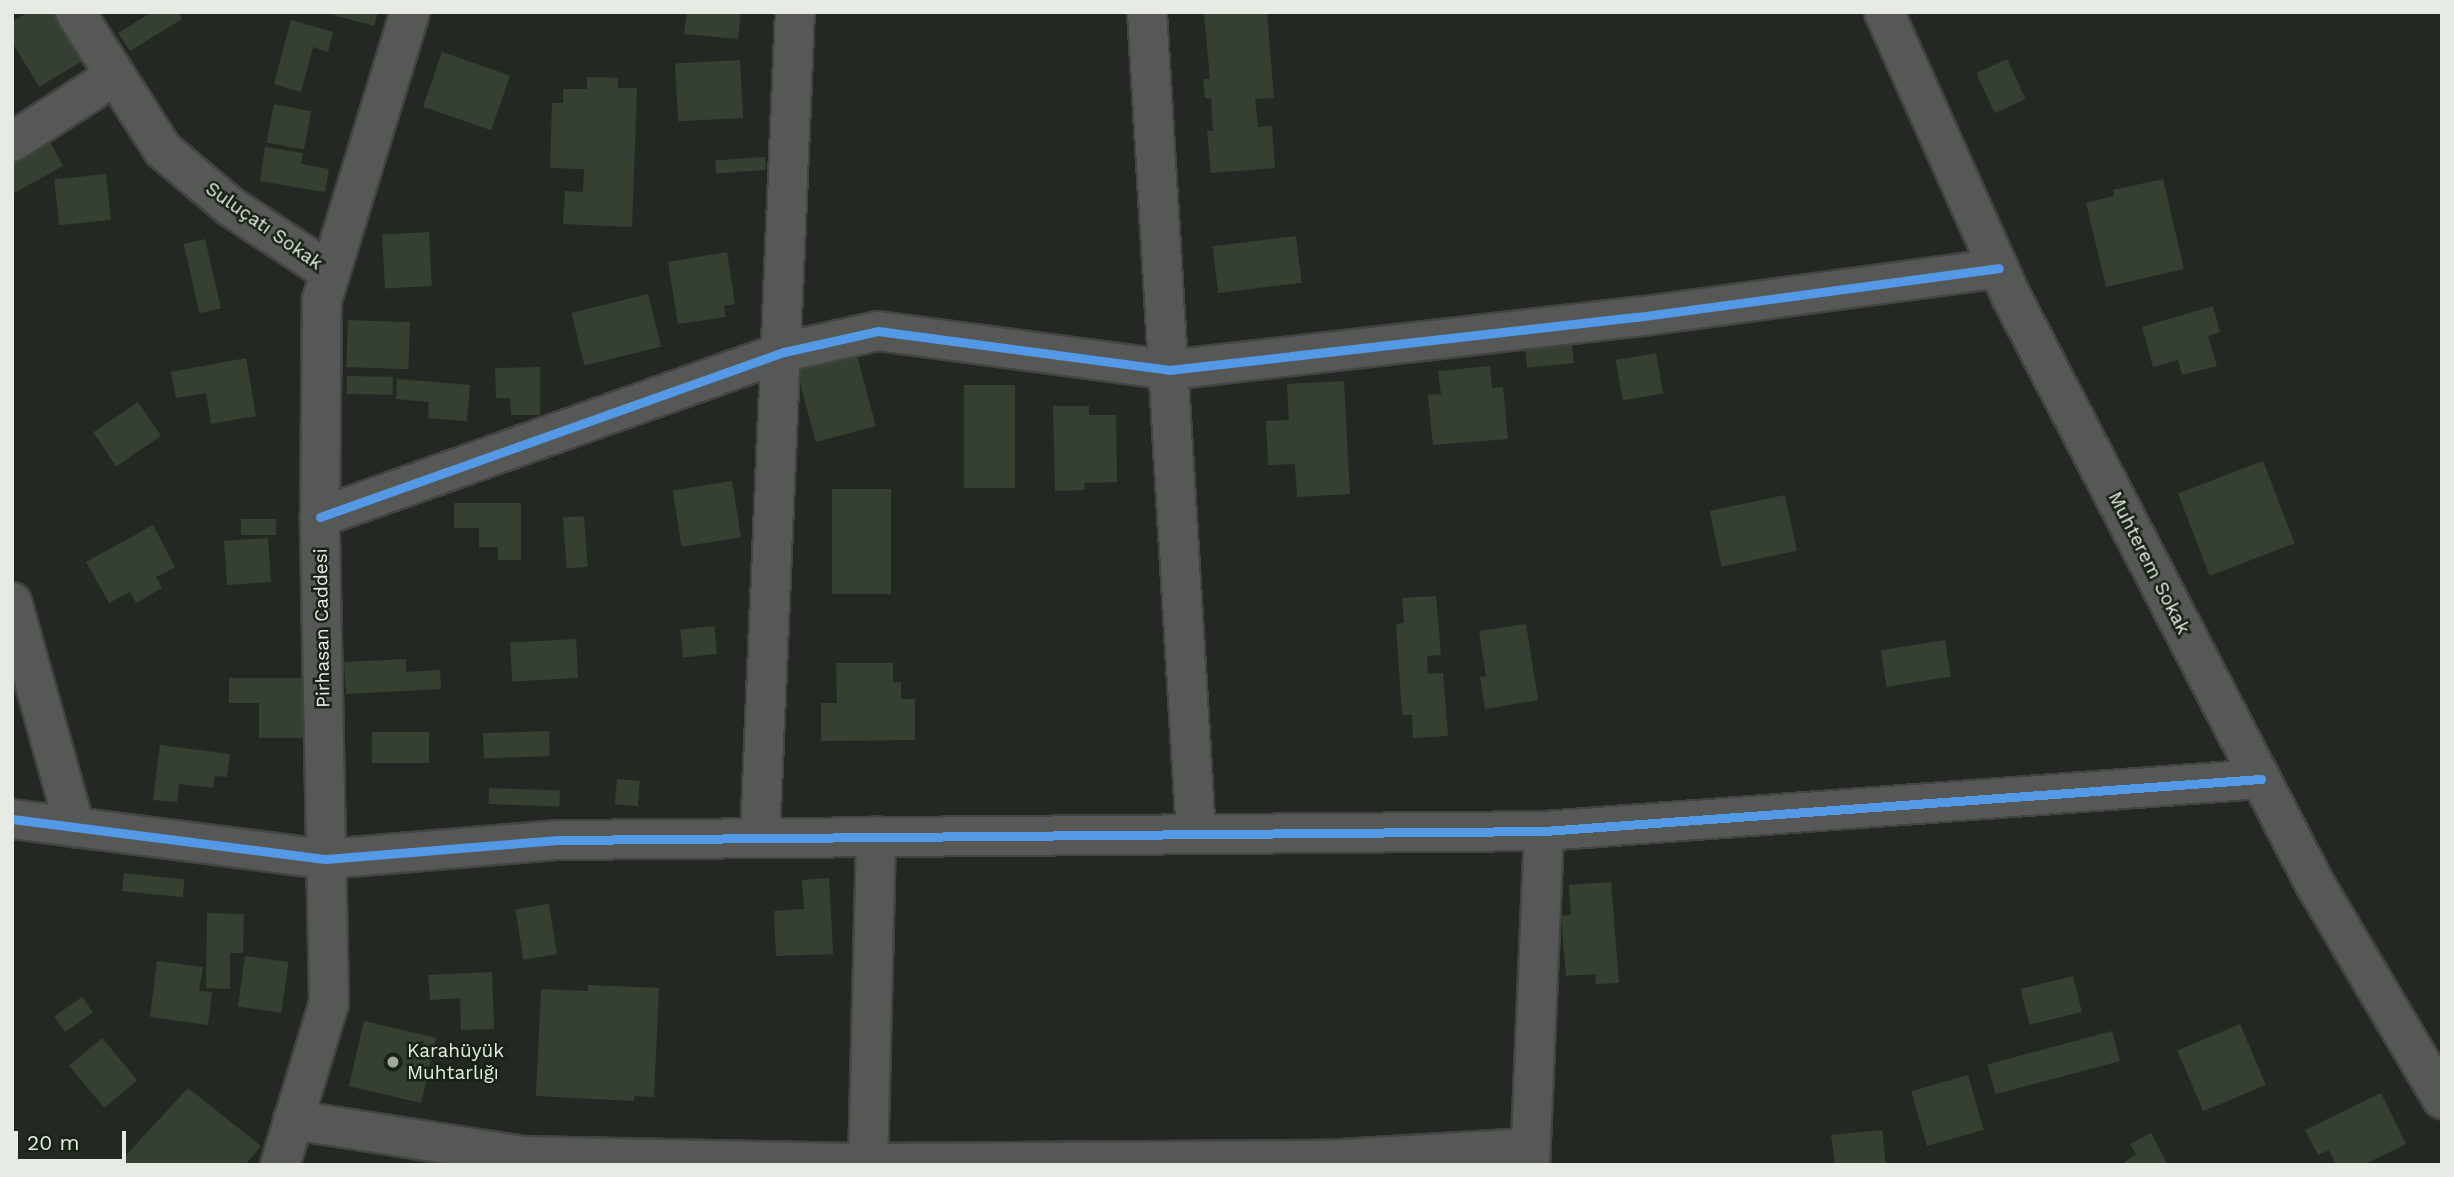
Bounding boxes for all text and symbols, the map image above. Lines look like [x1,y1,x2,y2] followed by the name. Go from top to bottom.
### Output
[201,177,327,275] street label: Suluçatı Sokak
[2103,488,2195,638] street label: Muhterem Sokak
[309,548,335,708] street label: Pirhasan Caddesi
[407,1040,504,1084] place label: Karahüyük Muhtarlığı
[385,1054,401,1070] marker: Karahüyük Muhtarlığı
[18,1118,130,1162] scale bar
[27,1130,79,1155] text: 20 m

